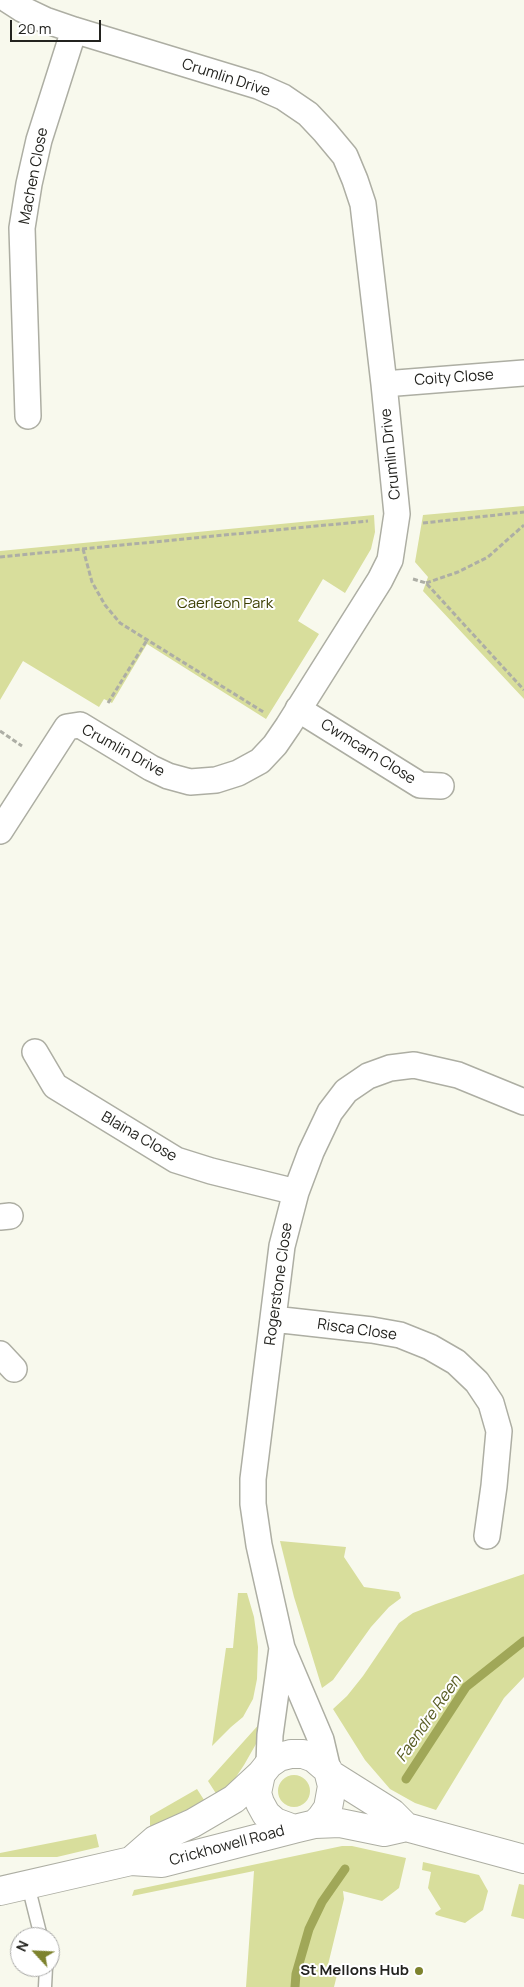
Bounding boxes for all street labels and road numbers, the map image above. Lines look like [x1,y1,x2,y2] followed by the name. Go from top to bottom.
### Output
[180,55,272,101] street label: Crumlin Drive
[16,126,52,226] street label: Machen Close
[414,366,494,390] street label: Coity Close
[377,407,405,501] street label: Crumlin Drive
[317,716,419,788] street label: Cwmcarn Close
[79,721,167,781] street label: Crumlin Drive
[98,1108,180,1166] street label: Blaina Close
[261,1221,297,1347] street label: Rogerstone Close
[316,1316,398,1344] street label: Risca Close
[167,1822,287,1870] street label: Crickhowell Road

